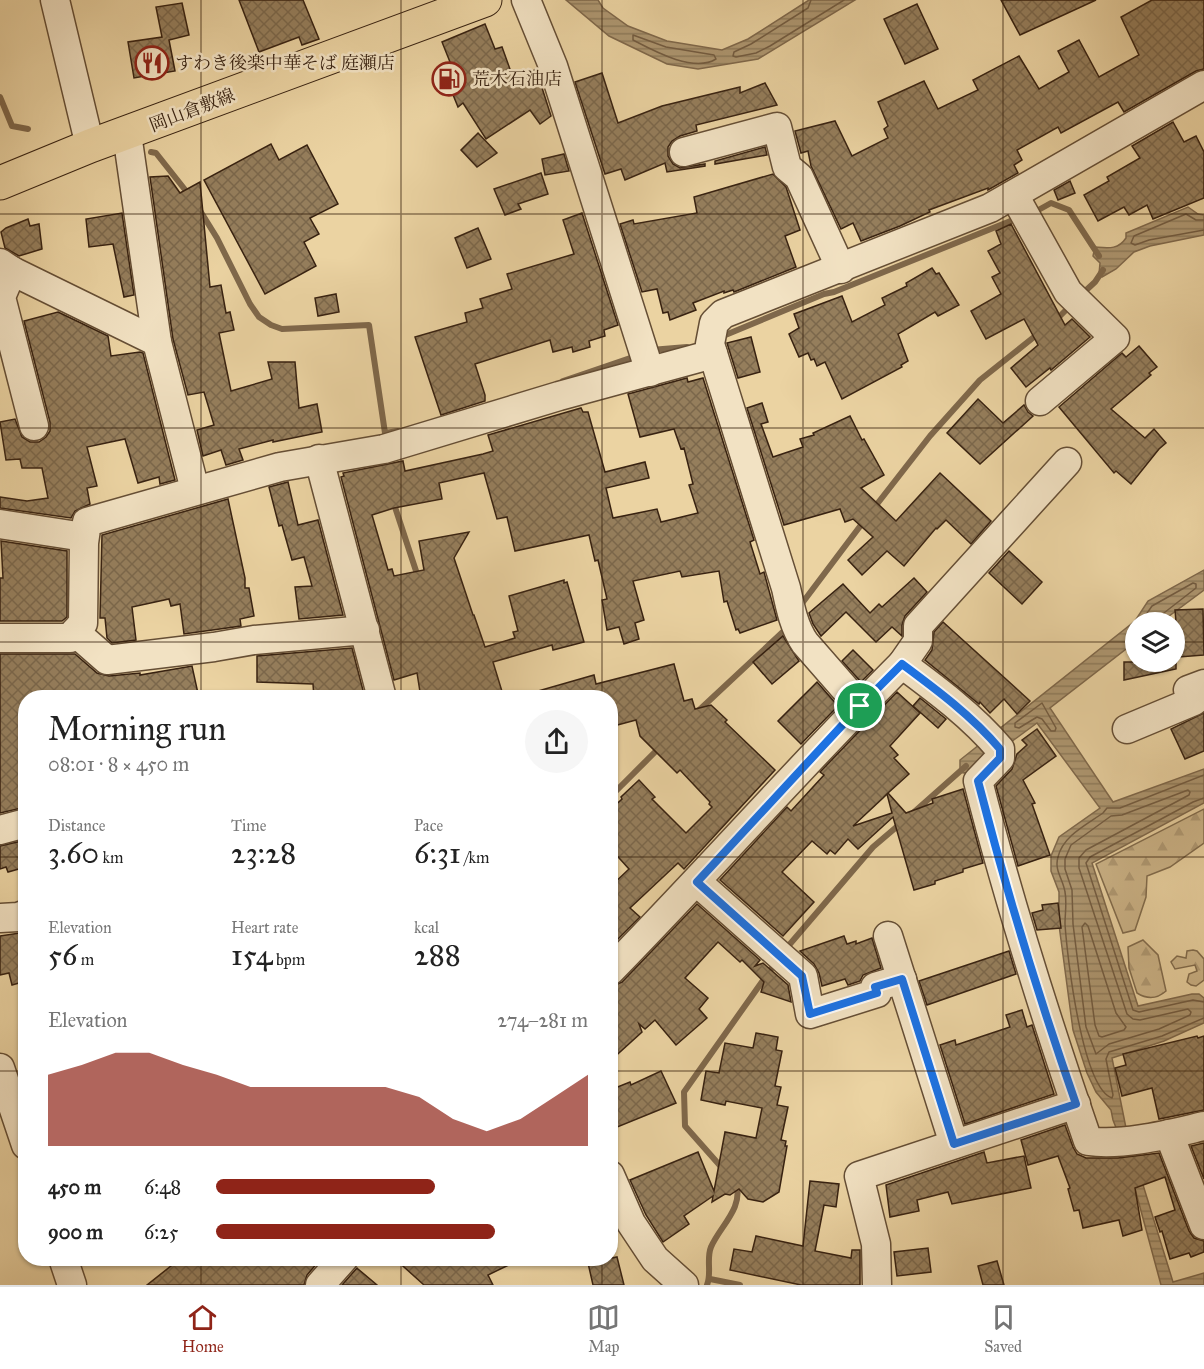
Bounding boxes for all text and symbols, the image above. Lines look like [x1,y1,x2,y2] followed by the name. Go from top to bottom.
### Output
[134,45,170,81] restaurant icon: すわき後楽中華そば 庭瀬店
[175,52,395,74] place label: すわき後楽中華そば 庭瀬店
[431,61,467,97] fuel station icon: 荒木石油店
[472,68,562,90] place label: 荒木石油店
[146,84,238,136] street label: 岡山倉敷線
[1125,612,1185,672] map controls
[1125,612,1185,672] button: layers
[834,680,885,731] pin
[843,689,876,722] icon: arrive
[48,709,226,749] text: Morning run
[525,710,588,773] button: share
[48,752,189,776] text: 08:01 · 8 × 450 m
[48,816,105,835] text: Distance
[231,816,266,835] text: Time
[414,816,443,835] text: Pace
[48,835,99,871] text: 3.60
[231,835,296,871] text: 23:28
[414,835,461,871] text: 6:31
[99,848,123,867] text: km
[461,848,489,867] text: /km
[48,918,112,937] text: Elevation
[231,918,298,937] text: Heart rate
[414,918,439,937] text: kcal
[48,937,77,973] text: 56
[231,937,273,973] text: 154
[414,937,461,973] text: 288
[77,950,94,969] text: m
[273,950,305,969] text: bpm
[48,1008,127,1032] text: Elevation
[497,1008,588,1032] text: 274–281 m
[48,1175,101,1199] text: 450 m
[144,1175,181,1199] text: 6:48
[48,1220,103,1244] text: 900 m
[144,1220,178,1244] text: 6:25
[182,1301,224,1356] tab: Home
[587,1301,620,1356] tab: Map
[984,1301,1022,1356] tab: Saved

